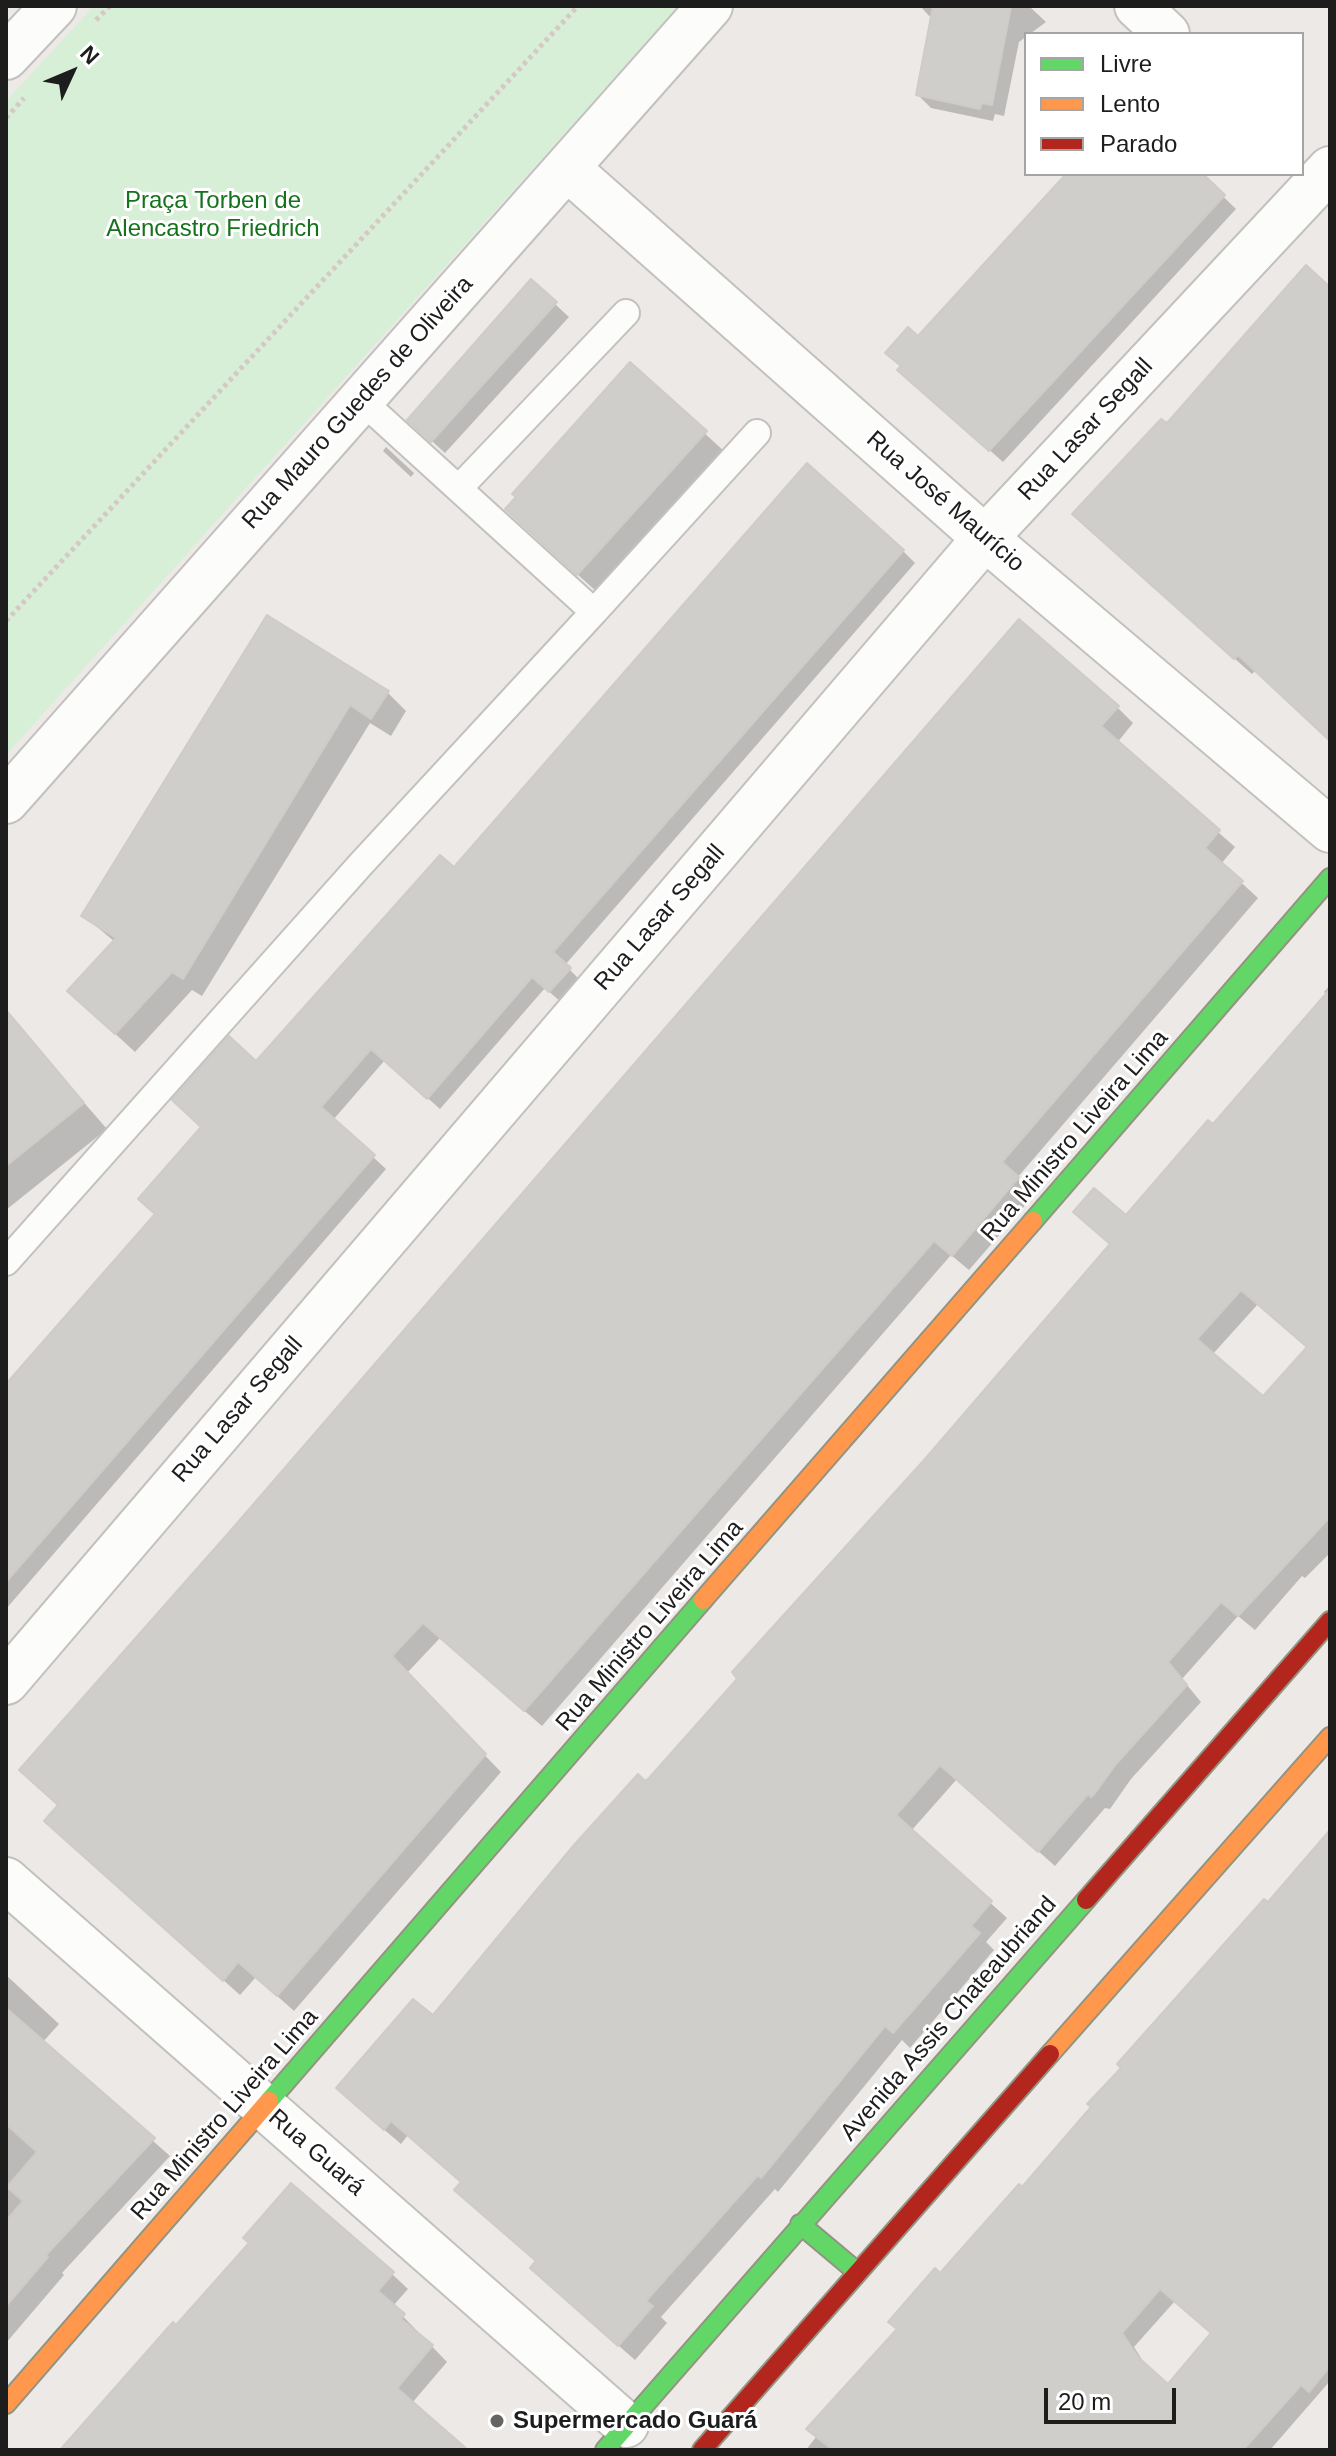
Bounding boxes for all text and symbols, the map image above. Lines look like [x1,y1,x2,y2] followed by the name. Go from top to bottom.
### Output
[32,32,112,112] north arrow
[1024,32,1304,176] legend
[75,41,104,69] text: N
[1100,50,1152,77] text: Livre
[1100,90,1160,117] text: Lento
[1100,130,1177,157] text: Parado
[106,187,320,243] park label: Praça Torben de Alencastro Friedrich
[237,270,479,536] street label: Rua Mauro Guedes de Oliveira
[1013,353,1159,507] street label: Rua Lasar Segall
[860,425,1030,579] street label: Rua José Maurício
[589,839,731,997] street label: Rua Lasar Segall
[975,1024,1175,1248] street label: Rua Ministro Liveira Lima
[167,1331,309,1489] street label: Rua Lasar Segall
[550,1514,750,1738] street label: Rua Ministro Liveira Lima
[835,1891,1063,2147] street label: Avenida Assis Chateaubriand
[125,2003,325,2227] street label: Rua Ministro Liveira Lima
[262,2104,370,2202] street label: Rua Guará
[1048,2372,1180,2422] scale bar
[1058,2388,1111,2415] text: 20 m
[513,2407,757,2435] place label: Supermercado Guará
[488,2412,506,2430] marker: Supermercado Guará

